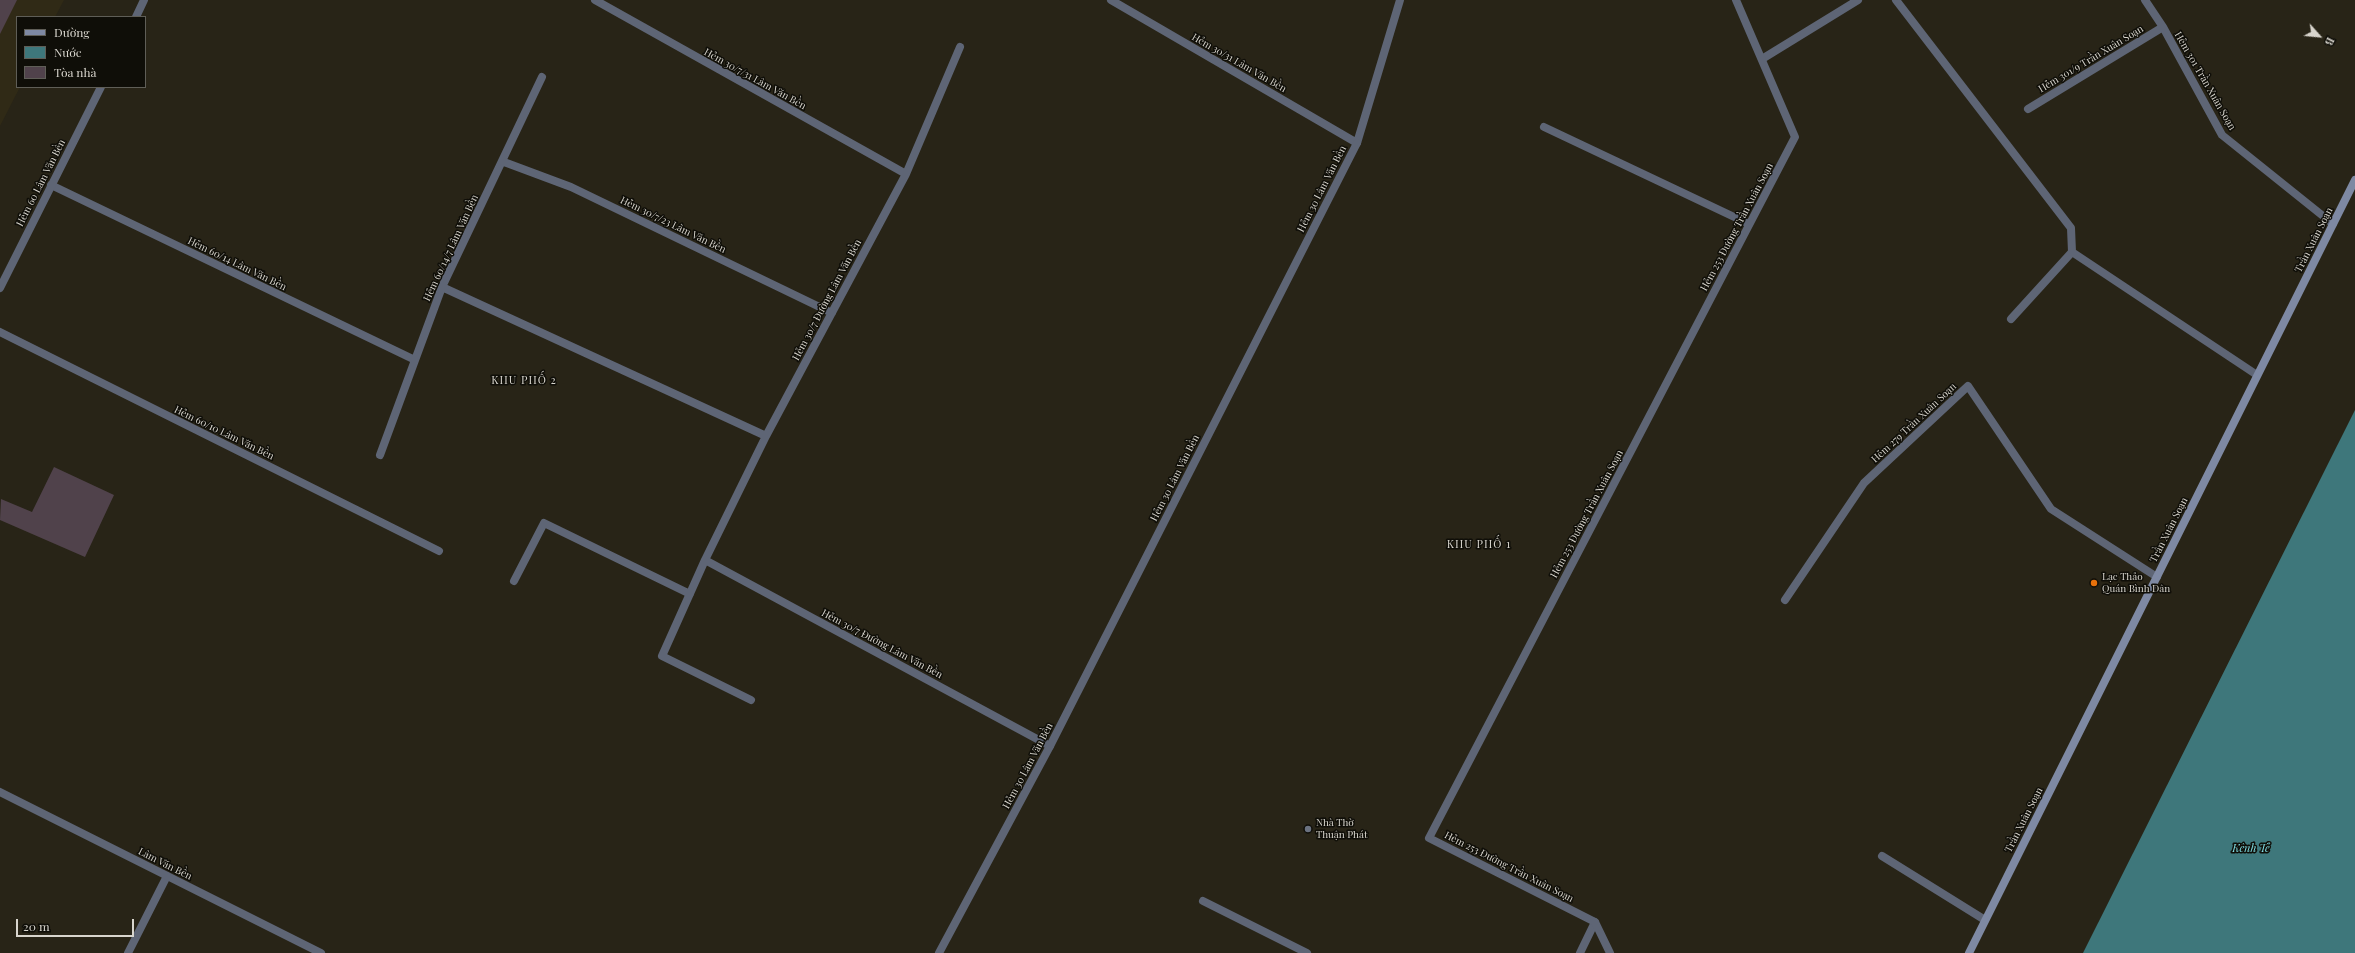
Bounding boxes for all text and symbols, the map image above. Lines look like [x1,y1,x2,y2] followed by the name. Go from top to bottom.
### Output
[16,16,146,88] legend
[2299,16,2339,56] north arrow
[2036,23,2146,95] street label: Hẻm 301/9 Trần Xuân Soạn
[54,24,90,40] text: Đường
[2172,30,2238,132] street label: Hẻm 301 Trần Xuân Soạn
[1190,31,1288,95] street label: Hẻm 30/31 Lâm Văn Bền
[2322,35,2339,48] text: B
[54,44,82,60] text: Nước
[702,46,808,112] street label: Hẻm 30/7/31 Lâm Văn Bền
[54,64,97,80] text: Tòa nhà
[14,137,68,229] street label: Hẻm 60 Lâm Văn Bền
[1295,144,1349,234] street label: Hẻm 30 Lâm Văn Bền
[1698,161,1776,293] street label: Hẻm 253 Đường Trần Xuân Soạn
[421,193,481,303] street label: Hẻm 60/14/7 Lâm Văn Bền
[618,194,728,256] street label: Hẻm 30/7/23 Lâm Văn Bền
[2292,206,2336,274] street label: Trần Xuân Soạn
[186,235,288,293] street label: Hẻm 60/14 Lâm Văn Bền
[790,237,864,363] street label: Hẻm 30/7 Đường Lâm Văn Bền
[491,374,557,388] district label: KHU PHỐ 2
[1869,381,1959,465] street label: Hẻm 279 Trần Xuân Soạn
[172,404,276,462] street label: Hẻm 60/10 Lâm Văn Bền
[1148,433,1202,523] street label: Hẻm 30 Lâm Văn Bền
[1548,448,1626,580] street label: Hẻm 253 Đường Trần Xuân Soạn
[2147,496,2191,564] street label: Trần Xuân Soạn
[1447,538,1511,552] district label: KHU PHỐ 1
[2102,571,2170,594] place label: Lạc Thảo Quán Bình Dân
[2089,578,2099,588] marker: Lạc Thảo Quán Bình Dân
[819,607,945,681] street label: Hẻm 30/7 Đường Lâm Văn Bền
[1000,721,1056,811] street label: Hẻm 30 Lâm Văn Bền
[2002,786,2046,854] street label: Trần Xuân Soạn
[1316,817,1367,840] place label: Nhà Thờ Thuận Phát
[1303,824,1313,834] marker: Nhà Thờ Thuận Phát
[1442,829,1576,905] street label: Hẻm 253 Đường Trần Xuân Soạn
[2232,842,2270,856] water label: Kênh Tẻ
[136,845,194,883] street label: Lâm Văn Bền
[18,911,136,937] scale bar
[23,918,50,934] text: 20 m

